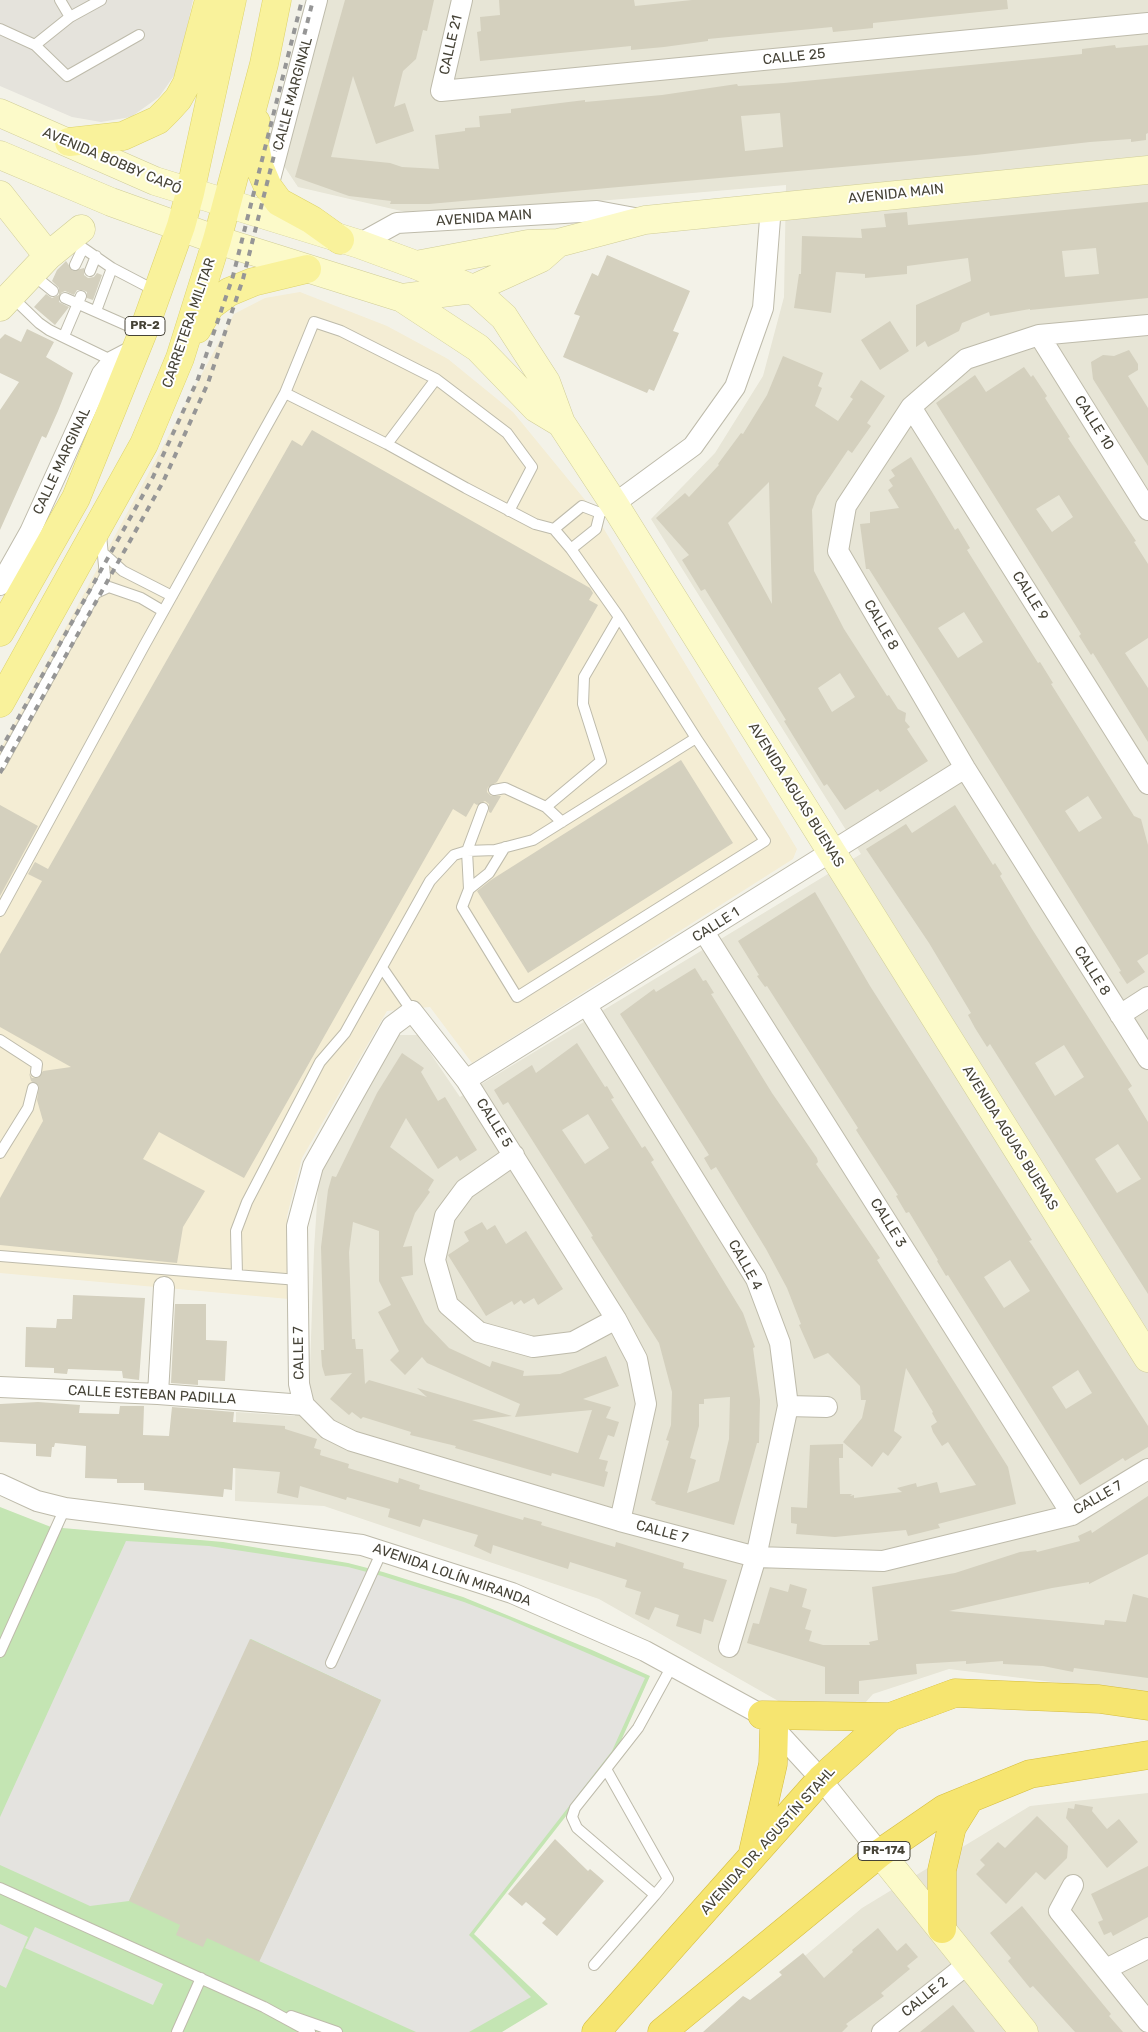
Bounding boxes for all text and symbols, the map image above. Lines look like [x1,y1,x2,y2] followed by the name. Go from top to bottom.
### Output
[436,14,466,76] street label: CALLE 21
[270,36,316,152] street label: CALLE MARGINAL
[762,45,826,69] street label: CALLE 25
[40,124,184,198] street label: AVENIDA BOBBY CAPÓ
[847,181,945,207] street label: AVENIDA MAIN
[435,206,533,230] street label: AVENIDA MAIN
[159,256,219,390] street label: CARRETERA MILITAR
[125,316,165,336] road number: PR-2
[1071,393,1117,453] street label: CALLE 10
[30,405,94,517] street label: CALLE MARGINAL
[1008,568,1052,624] street label: CALLE 9
[860,597,902,653] street label: CALLE 8
[745,720,847,870] street label: AVENIDA AGUAS BUENAS
[689,904,743,946] street label: CALLE 1
[1070,943,1114,999] street label: CALLE 8
[959,1063,1061,1213] street label: AVENIDA AGUAS BUENAS
[472,1095,516,1151] street label: CALLE 5
[866,1195,910,1251] street label: CALLE 3
[724,1237,766,1293] street label: CALLE 4
[290,1326,308,1380] street label: CALLE 7
[68,1382,236,1408] street label: CALLE ESTEBAN PADILLA
[1071,1477,1125,1519] street label: CALLE 7
[634,1517,690,1547] street label: CALLE 7
[371,1540,533,1610] street label: AVENIDA LOLÍN MIRANDA
[697,1764,839,1918] street label: AVENIDA DR. AGUSTÍN STAHL
[858,1842,910,1860] road number: PR-174
[899,1973,951,2021] street label: CALLE 2

